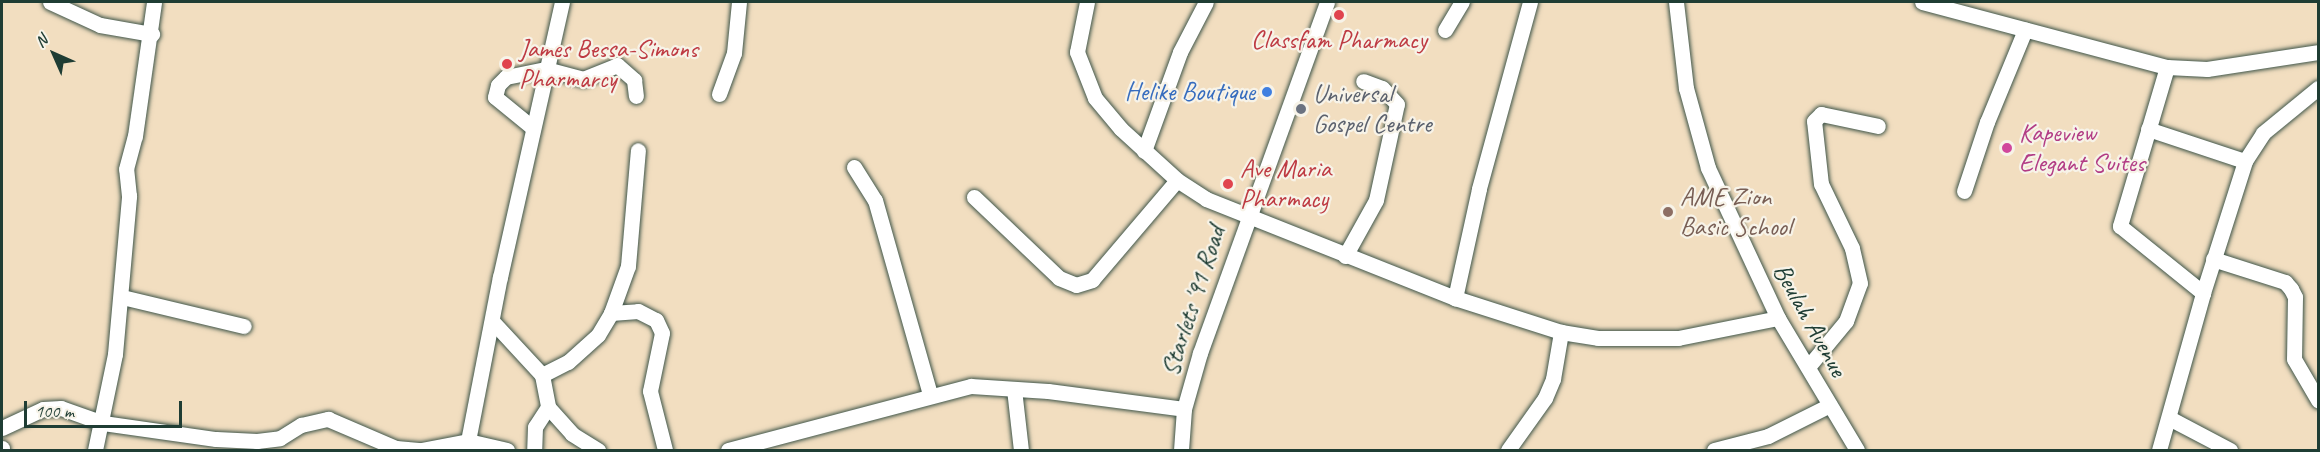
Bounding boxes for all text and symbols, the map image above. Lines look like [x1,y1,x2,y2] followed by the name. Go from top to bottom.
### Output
[1332,8,1346,22] marker: Classfam Pharmacy
[24,24,84,84] north arrow
[1252,24,1426,56] place label: Classfam Pharmacy
[31,31,52,52] text: N
[519,33,697,94] place label: James Bessa-Simons Pharmarcy
[500,57,514,71] marker: James Bessa-Simons Pharmarcy
[1125,76,1255,108] place label: Helike Boutique
[1313,78,1432,140] place label: Universal Gospel Centre
[1260,85,1274,99] marker: Helike Boutique
[1294,102,1308,116] marker: Universal Gospel Centre
[2019,117,2144,178] place label: Kapeview Elegant Suites
[2000,141,2014,155] marker: Kapeview Elegant Suites
[1240,153,1331,214] place label: Ave Maria Pharmacy
[1221,177,1235,191] marker: Ave Maria Pharmacy
[1680,181,1790,243] place label: AME Zion Basic School
[1661,205,1675,219] marker: AME Zion Basic School
[1154,222,1232,380] street label: Starlets '91 Road
[1766,258,1854,382] street label: Beulah Avenue
[27,389,184,427] scale bar
[35,400,74,422] text: 100 m

